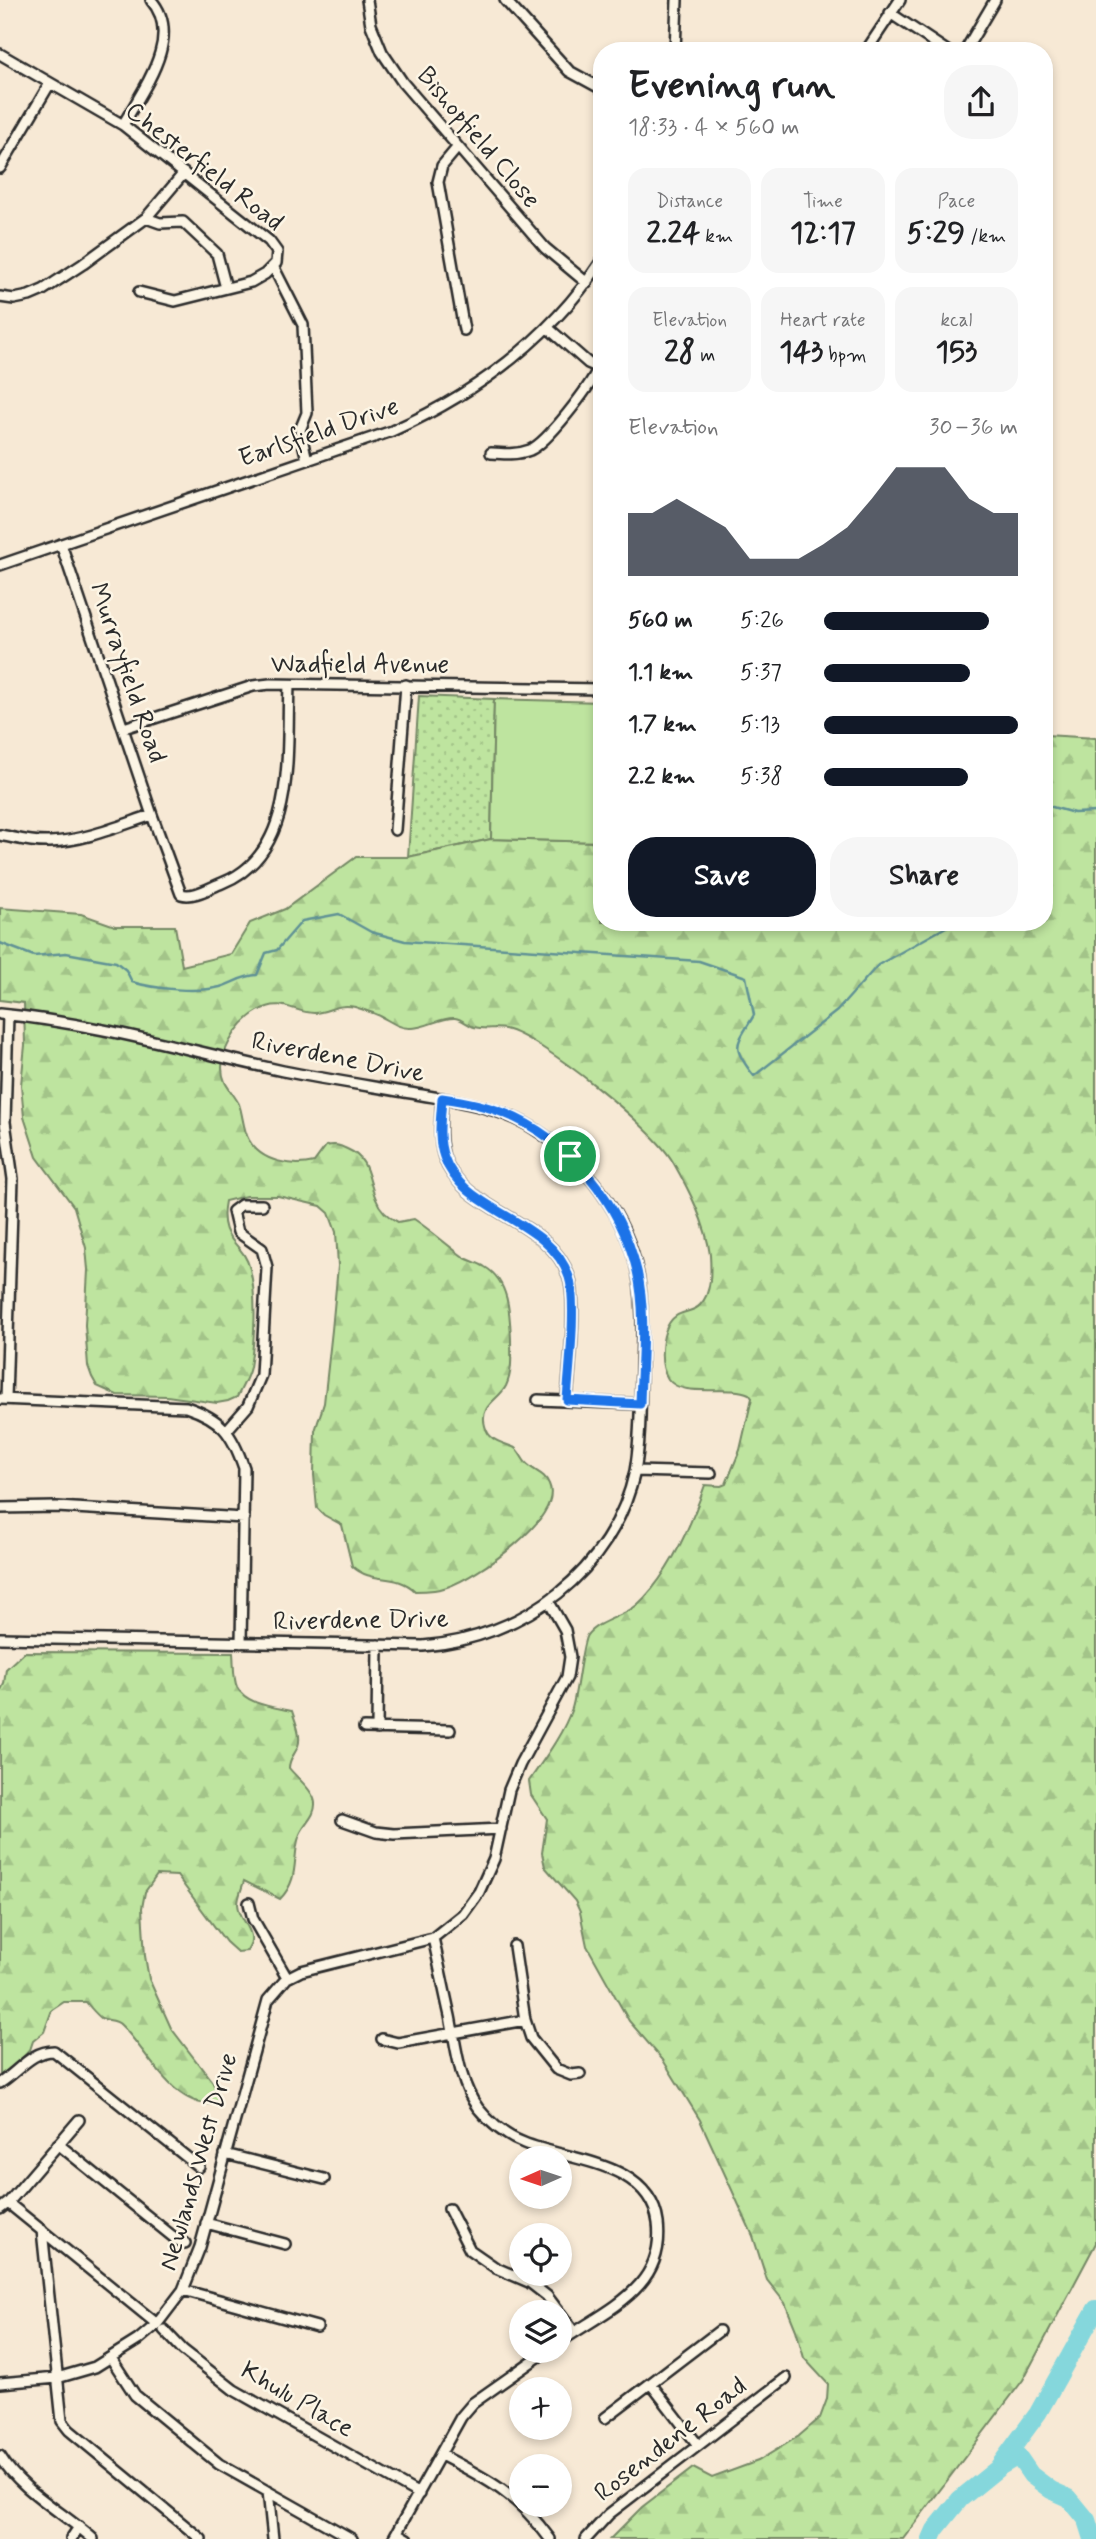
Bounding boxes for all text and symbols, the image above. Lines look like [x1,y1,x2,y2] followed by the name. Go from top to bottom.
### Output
[409,60,547,216] street label: Bishopfield Close
[628,62,835,111] text: Evening run
[944,65,1018,139] button: share
[118,94,290,240] street label: Chesterfield Road
[628,113,800,143] text: 18:33 · 4 × 560 m
[656,189,723,214] text: Distance
[803,189,843,214] text: Time
[937,189,975,214] text: Pace
[646,214,700,253] text: 2.24
[790,214,856,253] text: 12:17
[906,214,965,253] text: 5:29
[700,224,733,249] text: km
[965,224,1006,249] text: /km
[652,308,727,333] text: Elevation
[780,308,866,333] text: Heart rate
[940,308,972,333] text: kcal
[664,333,695,372] text: 28
[779,333,823,372] text: 143
[936,333,977,372] text: 153
[695,343,715,368] text: m
[823,343,867,368] text: bpm
[235,390,403,476] street label: Earlsfield Drive
[628,413,719,443] text: Elevation
[929,413,1018,443] text: 30–36 m
[80,578,174,768] street label: Murrayfield Road
[628,606,693,636] text: 560 m
[740,606,784,636] text: 5:26
[271,648,449,682] street label: Wadfield Avenue
[628,658,693,688] text: 1.1 km
[740,658,782,688] text: 5:37
[628,710,697,740] text: 1.7 km
[740,710,780,740] text: 5:13
[628,762,695,792] text: 2.2 km
[740,762,783,792] text: 5:38
[628,837,816,917] button: Save
[830,837,1018,917] button: Share
[249,1025,427,1091] street label: Riverdene Drive
[540,1126,600,1186] pin
[551,1137,589,1175] icon: arrive
[273,1602,449,1640] street label: Riverdene Drive
[152,2049,246,2275] street label: Newlands West Drive
[509,2146,572,2208] north arrow
[509,2146,572,2517] map controls
[509,2223,572,2286] button: locate
[509,2300,572,2363] button: layers
[234,2354,360,2446] street label: Khulu Place
[588,2370,754,2510] street label: Rosendene Road
[509,2377,572,2440] button: +
[509,2454,572,2517] button: −

